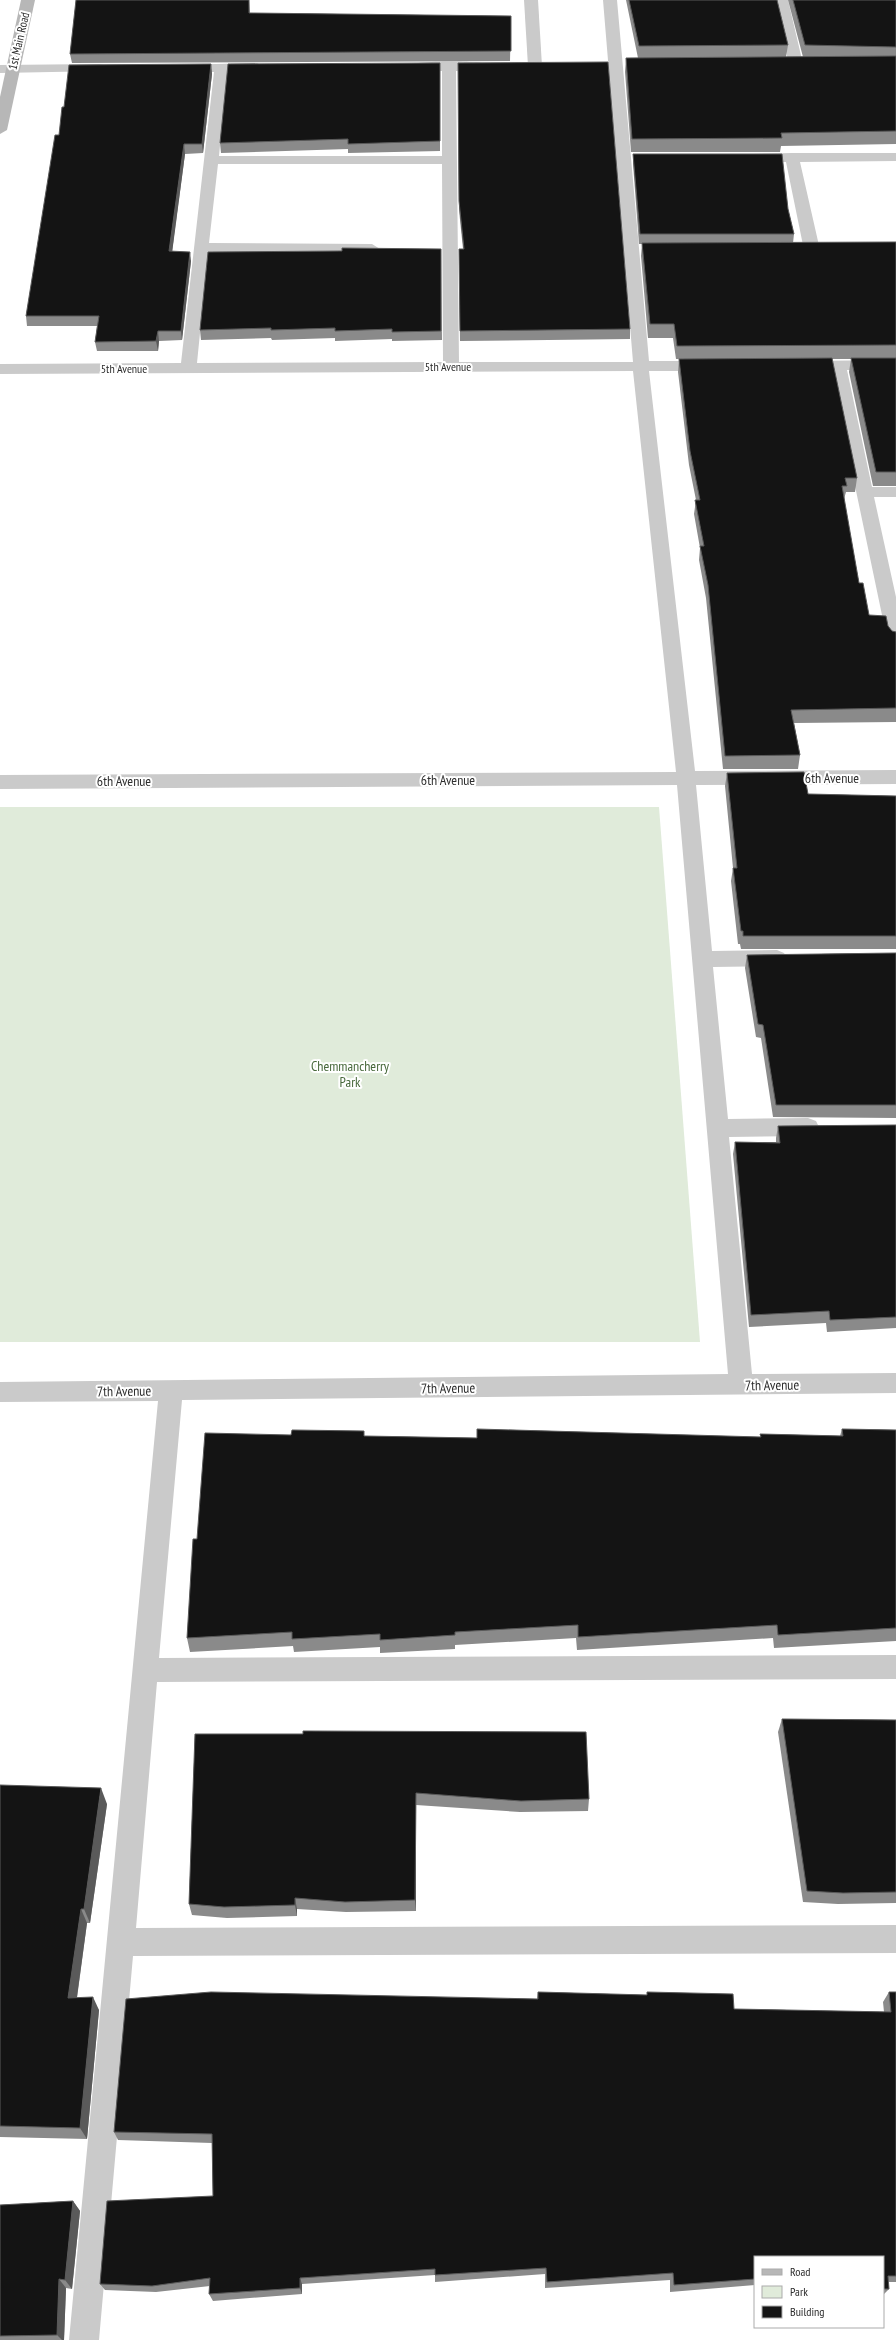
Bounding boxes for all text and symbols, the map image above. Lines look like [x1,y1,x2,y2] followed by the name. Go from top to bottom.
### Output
[5,11,32,71] street label: 1st Main Road
[425,359,471,374] street label: 5th Avenue
[101,361,147,376] street label: 5th Avenue
[805,769,859,787] street label: 6th Avenue
[421,771,475,789] street label: 6th Avenue
[97,772,151,790] street label: 6th Avenue
[311,1057,390,1091] park label: Chemmancherry Park
[745,1376,799,1394] street label: 7th Avenue
[421,1379,475,1397] street label: 7th Avenue
[97,1382,151,1400] street label: 7th Avenue
[754,2256,884,2328] legend
[790,2264,810,2279] text: Road
[790,2284,808,2299] text: Park
[790,2304,825,2319] text: Building

